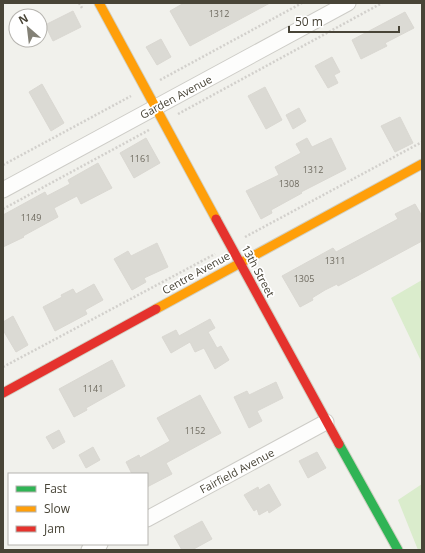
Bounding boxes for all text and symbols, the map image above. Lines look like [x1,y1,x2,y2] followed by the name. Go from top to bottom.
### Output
[209,7,229,20] house number: 1312
[8,8,48,48] north arrow
[289,8,399,34] scale bar
[16,10,31,27] text: N
[295,13,323,30] text: 50 m
[137,71,214,122] street label: Garden Avenue
[130,152,150,165] house number: 1161
[303,163,323,176] house number: 1312
[279,177,299,190] house number: 1308
[21,211,41,224] house number: 1149
[238,242,278,299] street label: 13th Street
[159,248,232,297] street label: Centre Avenue
[325,254,345,267] house number: 1311
[294,272,314,285] house number: 1305
[83,382,103,395] house number: 1141
[185,424,205,437] house number: 1152
[197,445,277,497] street label: Fairfield Avenue
[8,473,148,545] legend
[44,480,67,497] text: Fast
[44,500,71,517] text: Slow
[43,520,65,537] text: Jam

